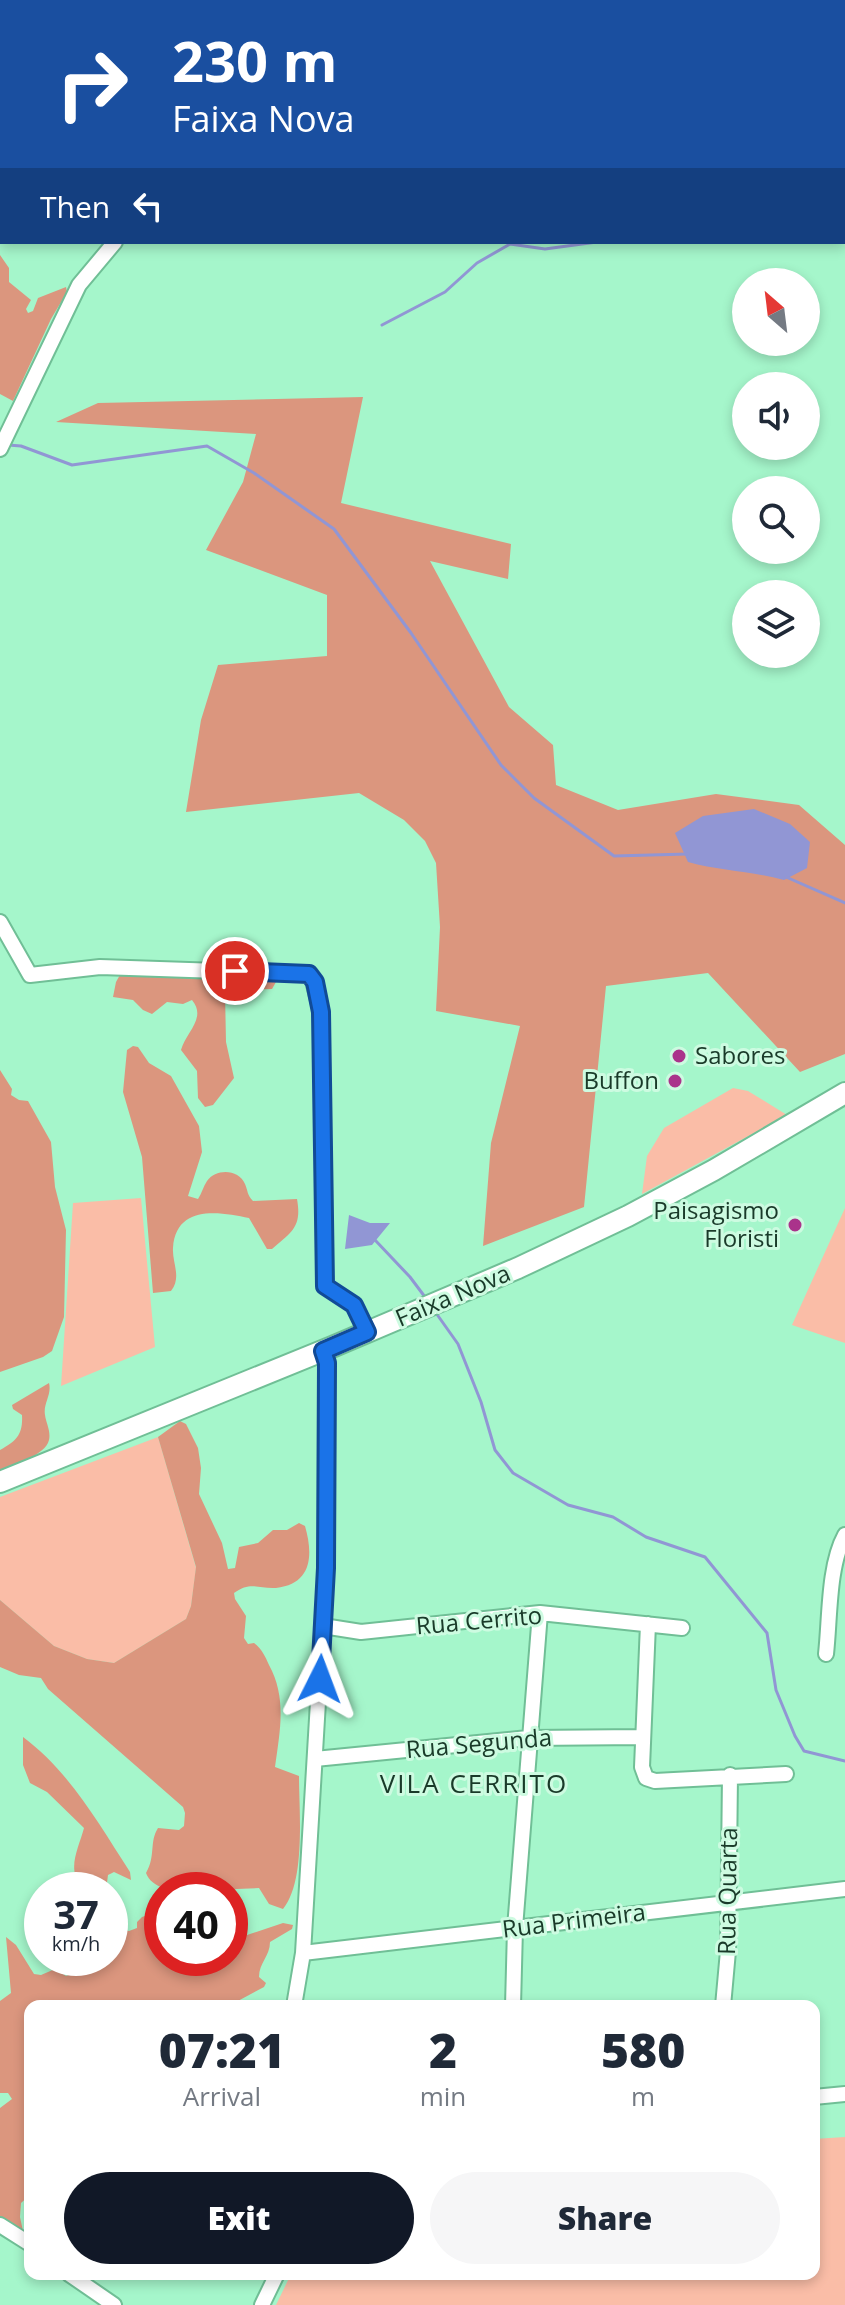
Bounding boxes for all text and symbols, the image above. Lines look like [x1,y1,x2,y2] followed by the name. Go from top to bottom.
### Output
[172,22,338,98] text: 230 m
[40,32,144,136] icon: right
[172,94,355,143] text: Faixa Nova
[126,184,170,228] icon: left
[40,186,110,227] text: Then
[732,268,820,356] north arrow
[732,268,820,668] map controls
[732,372,820,460] button: sound
[732,476,820,564] button: search
[732,580,820,668] button: layers
[201,937,269,1005] pin
[213,949,257,993] icon: arrive
[695,1038,785,1071] place label: Sabores
[670,1047,688,1065] marker: Sabores
[583,1063,659,1096] place label: Buffon
[666,1072,684,1090] marker: Buffon
[653,1193,779,1254] place label: Paisagismo Floristi
[786,1216,804,1234] marker: Paisagismo Floristi
[390,1256,515,1334] street label: Faixa Nova
[414,1598,543,1641] street label: Rua Cerrito
[278,1637,362,1721] position arrow
[405,1720,553,1765] street label: Rua Segunda
[380,1765,568,1801] district label: VILA CERRITO
[709,1827,744,1955] street label: Rua Quarta
[144,1872,248,1976] speed limit sign: 40
[53,1886,99,1941] text: 37
[500,1894,647,1945] street label: Rua Primeira
[52,1930,100,1957] text: km/h
[159,2017,285,2082] text: 07:21
[429,2017,457,2082] text: 2
[601,2017,685,2082] text: 580
[183,2078,261,2114] text: Arrival
[420,2078,466,2114] text: min
[631,2078,655,2114] text: m
[64,2172,414,2264] button: Exit
[430,2172,780,2264] button: Share

